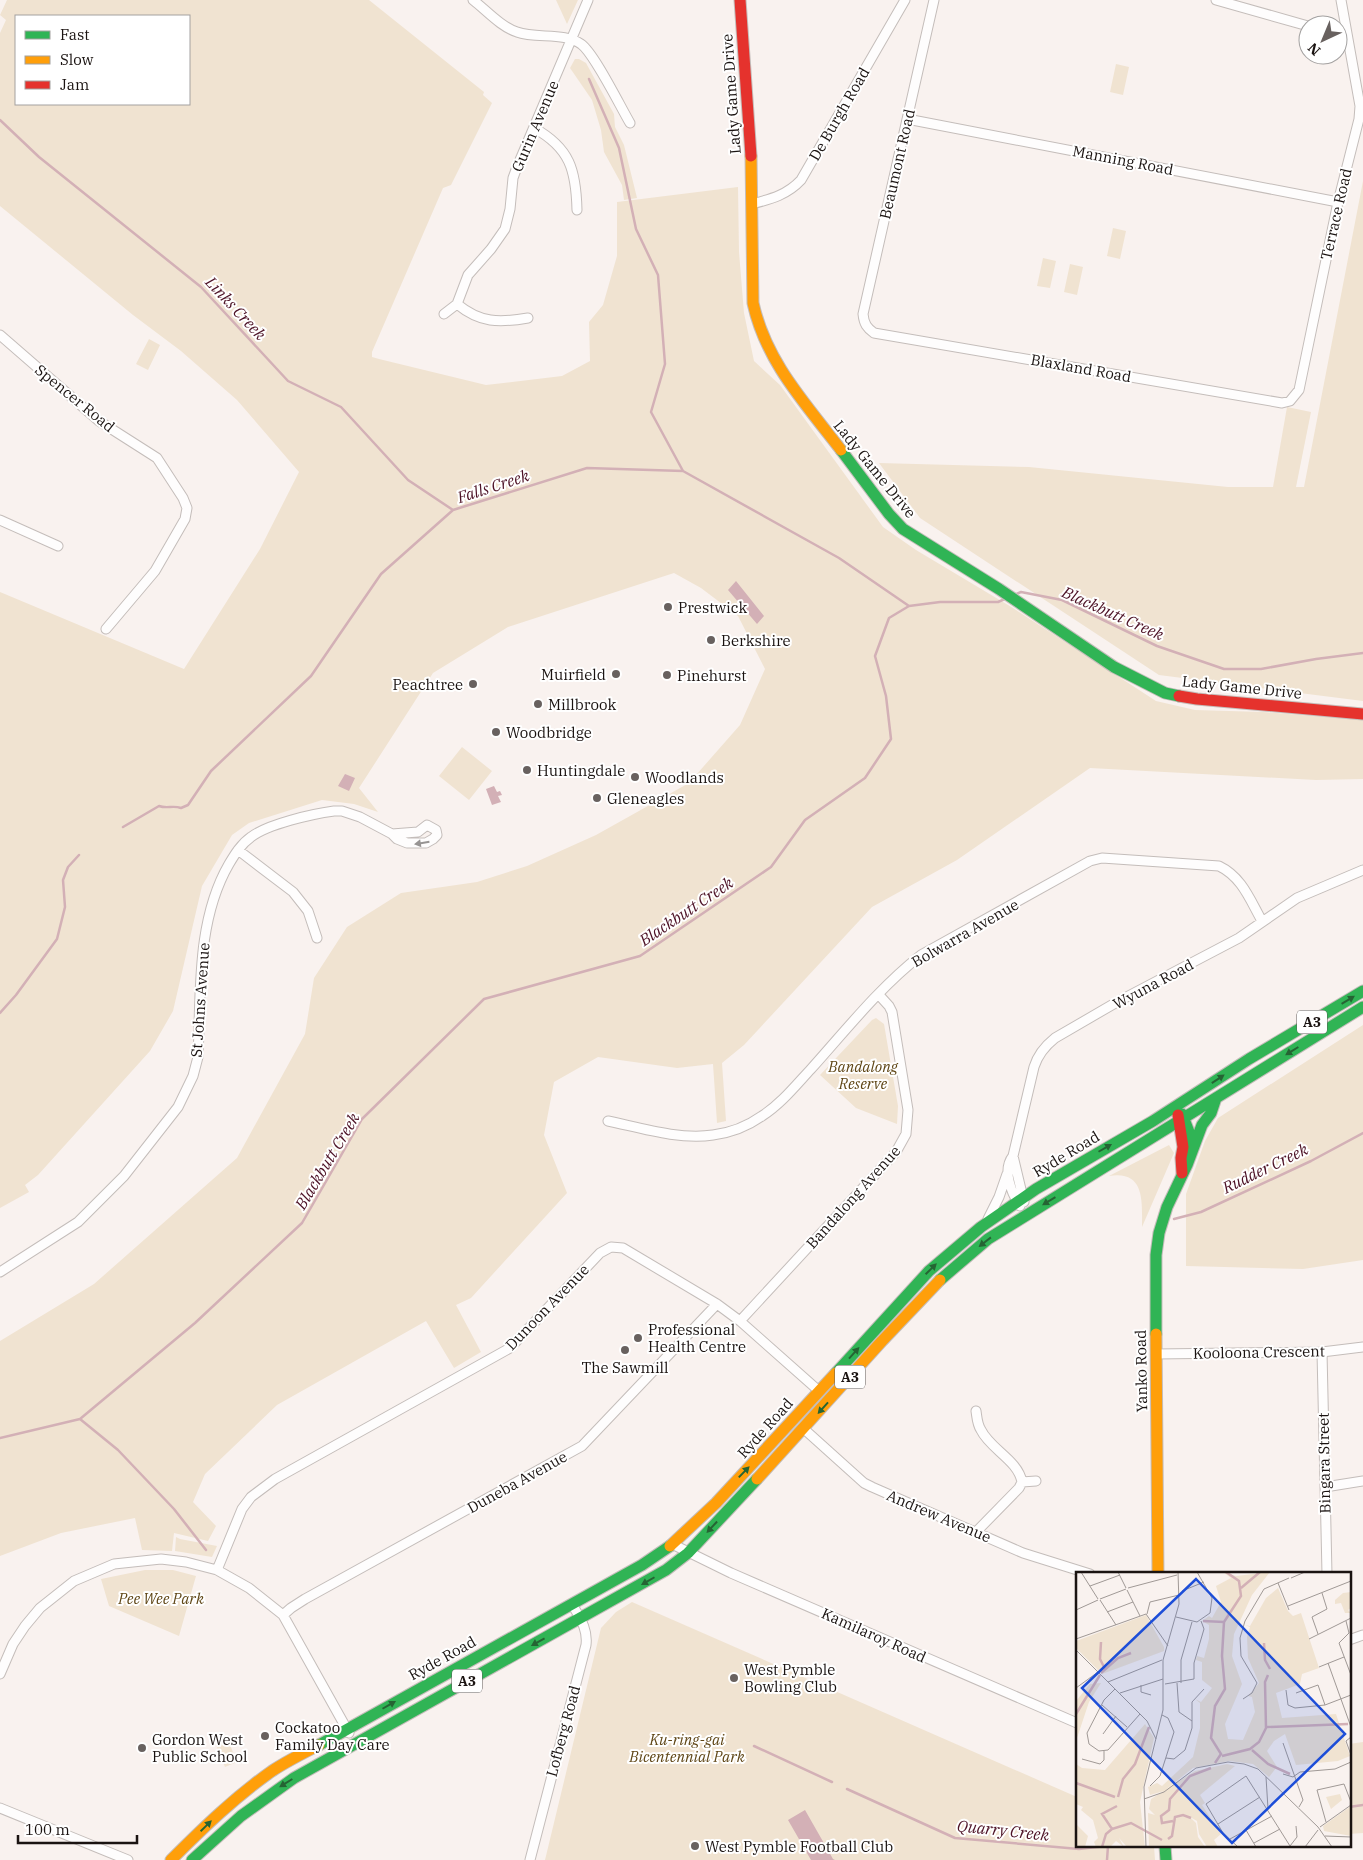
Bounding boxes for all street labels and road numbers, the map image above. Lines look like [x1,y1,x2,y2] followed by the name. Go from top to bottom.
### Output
[717,33,745,155] street label: Lady Game Drive
[805,64,873,164] street label: De Burgh Road
[507,78,563,174] street label: Gurin Avenue
[875,107,919,221] street label: Beaumont Road
[1071,141,1175,179] street label: Manning Road
[1316,166,1356,262] street label: Terrace Road
[1029,350,1133,386] street label: Blaxland Road
[31,360,119,436] street label: Spencer Road
[830,416,920,522] street label: Lady Game Drive
[1181,671,1303,703] street label: Lady Game Drive
[908,895,1022,971] street label: Bolwarra Avenue
[187,942,213,1058] street label: St Johns Avenue
[1109,955,1197,1013] street label: Wyuna Road
[1297,1010,1327,1034] road number: A3
[1029,1127,1103,1181] street label: Ryde Road
[802,1142,904,1252] street label: Bandalong Avenue
[501,1260,593,1354] street label: Dunoon Avenue
[1131,1330,1151,1412] street label: Yanko Road
[1193,1341,1325,1363] street label: Kooloona Crescent
[835,1365,865,1388] road number: A3
[733,1394,797,1462] street label: Ryde Road
[1314,1412,1334,1514] street label: Bingara Street
[464,1447,570,1517] street label: Duneba Avenue
[884,1485,994,1547] street label: Andrew Avenue
[819,1603,929,1667] street label: Kamilaroy Road
[405,1632,479,1684] street label: Ryde Road
[452,1670,482,1692] road number: A3
[542,1683,584,1779] street label: Lofberg Road

